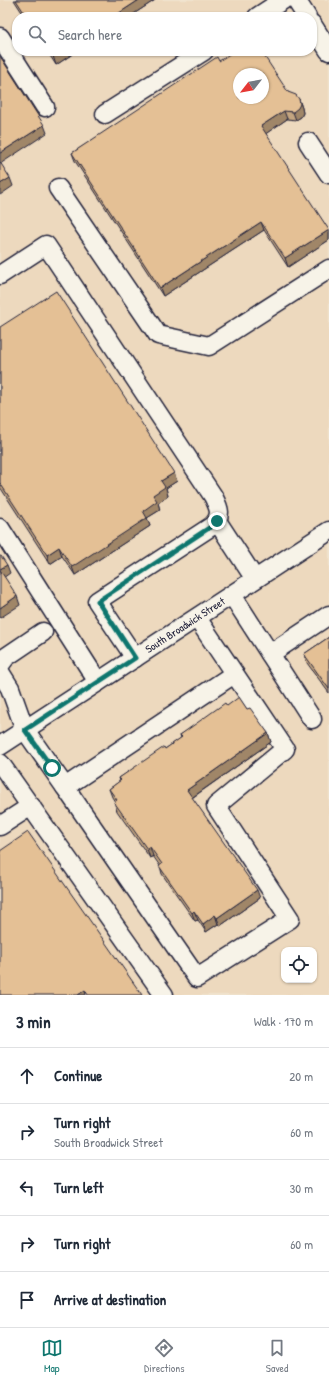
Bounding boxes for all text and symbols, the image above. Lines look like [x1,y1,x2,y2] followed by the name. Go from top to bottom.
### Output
[12,12,317,56] search box
[26,23,48,45] icon: search
[58,24,122,45] text: Search here
[233,68,269,104] north arrow
[208,512,226,530] route end
[143,594,228,656] street label: South Broadwick Street
[43,759,61,777] route start
[281,947,317,983] map controls
[281,947,317,983] button: locate
[16,1010,51,1033] text: 3 min
[254,1012,313,1030] text: Walk · 170 m
[16,1065,38,1087] icon: ahead
[54,1065,102,1086] text: Continue
[289,1067,313,1085] text: 20 m
[54,1112,110,1133] text: Turn right
[16,1121,38,1143] icon: right
[290,1123,313,1141] text: 60 m
[54,1133,163,1151] text: South Broadwick Street
[16,1177,38,1199] icon: left
[54,1177,104,1198] text: Turn left
[290,1179,313,1197] text: 30 m
[16,1233,38,1255] icon: right
[54,1233,110,1254] text: Turn right
[290,1235,313,1253] text: 60 m
[16,1289,38,1311] icon: arrive
[54,1289,166,1310] text: Arrive at destination
[41,1337,63,1375] tab: Map
[144,1337,185,1375] tab: Directions
[266,1337,288,1375] tab: Saved

